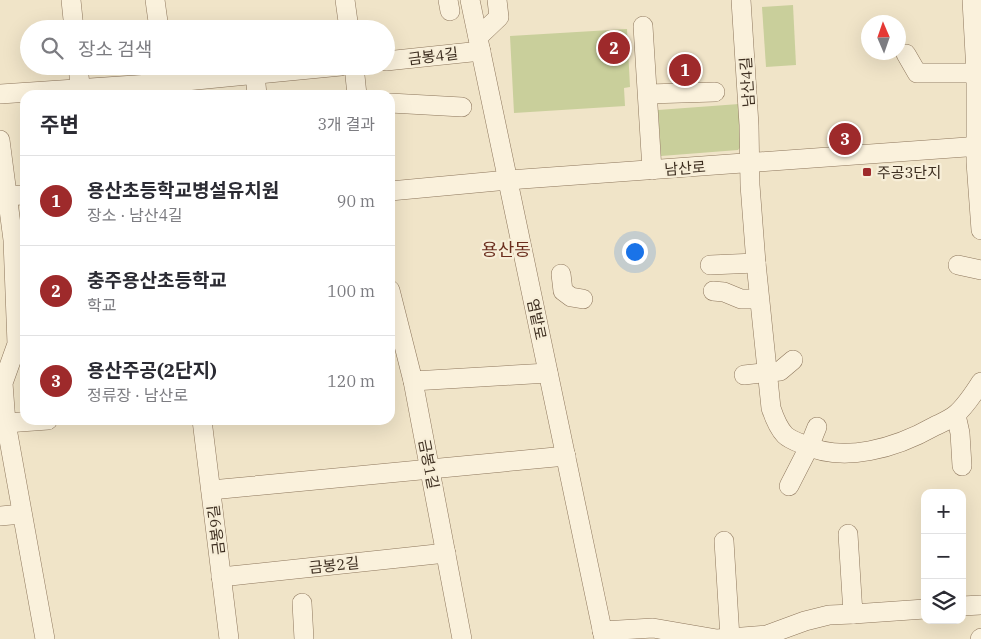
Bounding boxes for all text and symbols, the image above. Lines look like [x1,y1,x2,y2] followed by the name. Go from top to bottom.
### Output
[861,15,906,60] north arrow
[20,20,395,75] search box
[598,29,630,67] pin: 2
[38,34,66,62] icon: search
[78,37,152,61] text: 장소 검색
[407,43,459,69] street label: 금봉4길
[669,51,701,89] pin: 1
[736,56,758,108] street label: 남산4길
[40,110,79,138] text: 주변
[318,114,375,134] text: 3개 결과
[829,120,861,158] pin: 3
[664,157,706,179] street label: 남산로
[877,163,941,182] place label: 주공3단지
[861,166,873,178] marker: 주공3단지
[87,178,279,202] text: 용산초등학교병설유치원
[51,191,61,211] text: 1
[337,191,375,211] text: 90 m
[87,205,183,225] text: 장소 · 남산4길
[481,238,531,261] district label: 용산동
[622,239,648,265] your location
[87,268,227,292] text: 충주용산초등학교
[51,281,61,301] text: 2
[327,281,375,301] text: 100 m
[87,295,116,315] text: 학교
[523,297,551,341] street label: 염밭로
[87,358,217,382] text: 용산주공(2단지)
[51,371,61,391] text: 3
[327,371,375,391] text: 120 m
[87,385,188,405] text: 정류장 · 남산로
[415,437,443,491] street label: 금봉1길
[921,489,966,624] map controls
[921,489,966,534] button: +
[203,504,229,556] street label: 금봉9길
[921,534,966,579] button: −
[308,553,360,577] street label: 금봉2길
[921,579,966,624] button: layers

